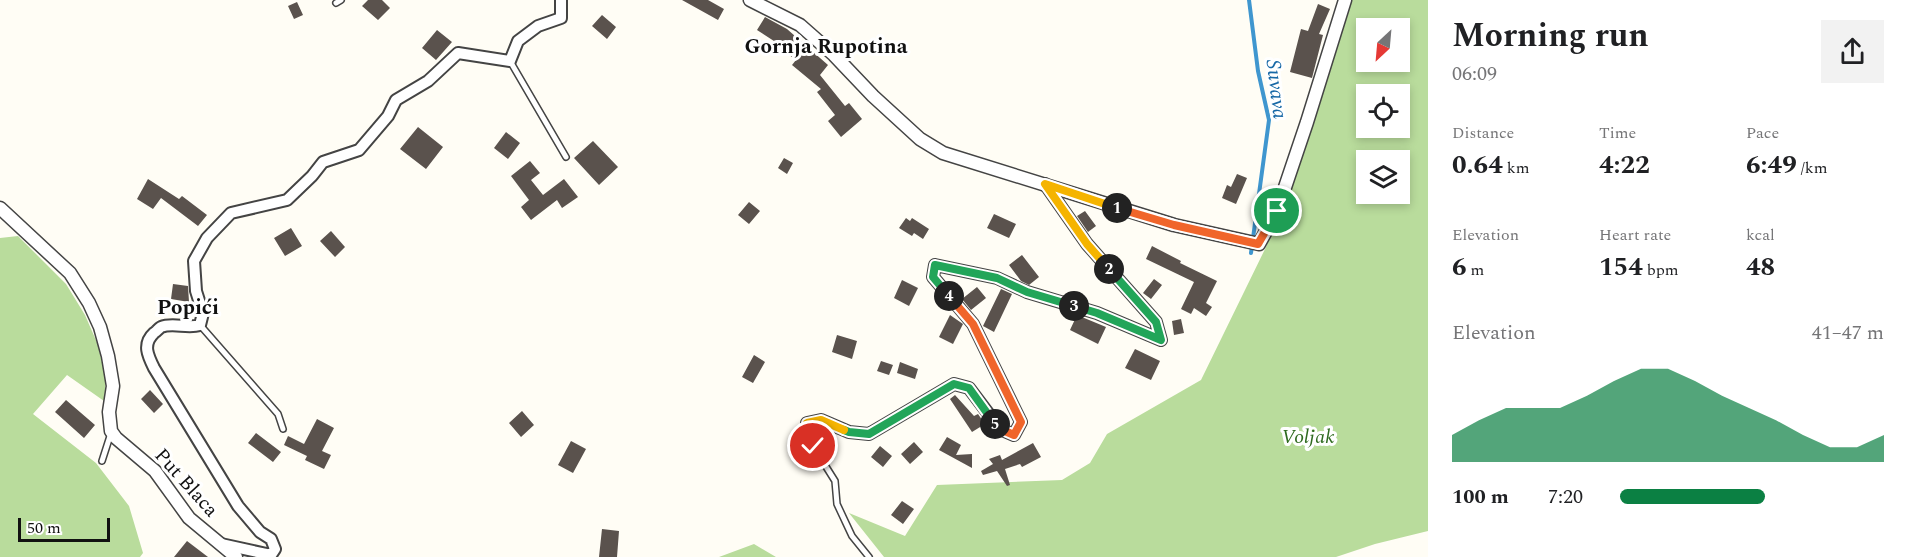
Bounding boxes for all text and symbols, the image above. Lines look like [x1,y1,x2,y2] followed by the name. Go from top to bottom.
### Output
[1452,11,1649,61] text: Morning run
[1356,18,1410,72] north arrow
[1356,18,1410,204] map controls
[1821,20,1884,83] button: share
[744,31,908,63] district label: Gornja Rupotina
[1256,58,1296,121] water label: Suvava
[1452,59,1497,89] text: 06:09
[1356,84,1410,138] button: locate
[1452,121,1514,145] text: Distance
[1599,121,1636,145] text: Time
[1746,121,1779,145] text: Pace
[1452,145,1503,185] text: 0.64
[1599,145,1650,185] text: 4:22
[1746,145,1797,185] text: 6:49
[1356,150,1410,204] button: layers
[1503,156,1529,180] text: km
[1797,156,1827,180] text: /km
[1251,185,1302,236] pin
[1102,193,1132,223] pin: 1
[1260,194,1293,227] icon: arrive
[1113,196,1121,220] text: 1
[1452,223,1519,247] text: Elevation
[1599,223,1671,247] text: Heart rate
[1746,223,1775,247] text: kcal
[1452,247,1467,287] text: 6
[1599,247,1643,287] text: 154
[1746,247,1775,287] text: 48
[1094,254,1124,284] pin: 2
[1105,257,1113,281] text: 2
[1467,258,1484,282] text: m
[1643,258,1679,282] text: bpm
[934,281,964,311] pin: 4
[945,284,953,308] text: 4
[1059,291,1089,321] pin: 3
[157,292,219,324] district label: Popići
[1070,294,1078,318] text: 3
[1452,318,1536,348] text: Elevation
[1812,318,1884,348] text: 41–47 m
[980,409,1010,439] pin: 5
[991,412,999,436] text: 5
[787,420,838,471] pin
[1282,422,1335,452] park label: Voljak
[796,429,829,462] icon: check
[147,441,226,524] street label: Put Blaca
[1452,482,1509,512] text: 100 m
[1548,482,1583,512] text: 7:20
[18,515,110,542] scale bar
[27,516,61,540] text: 50 m

